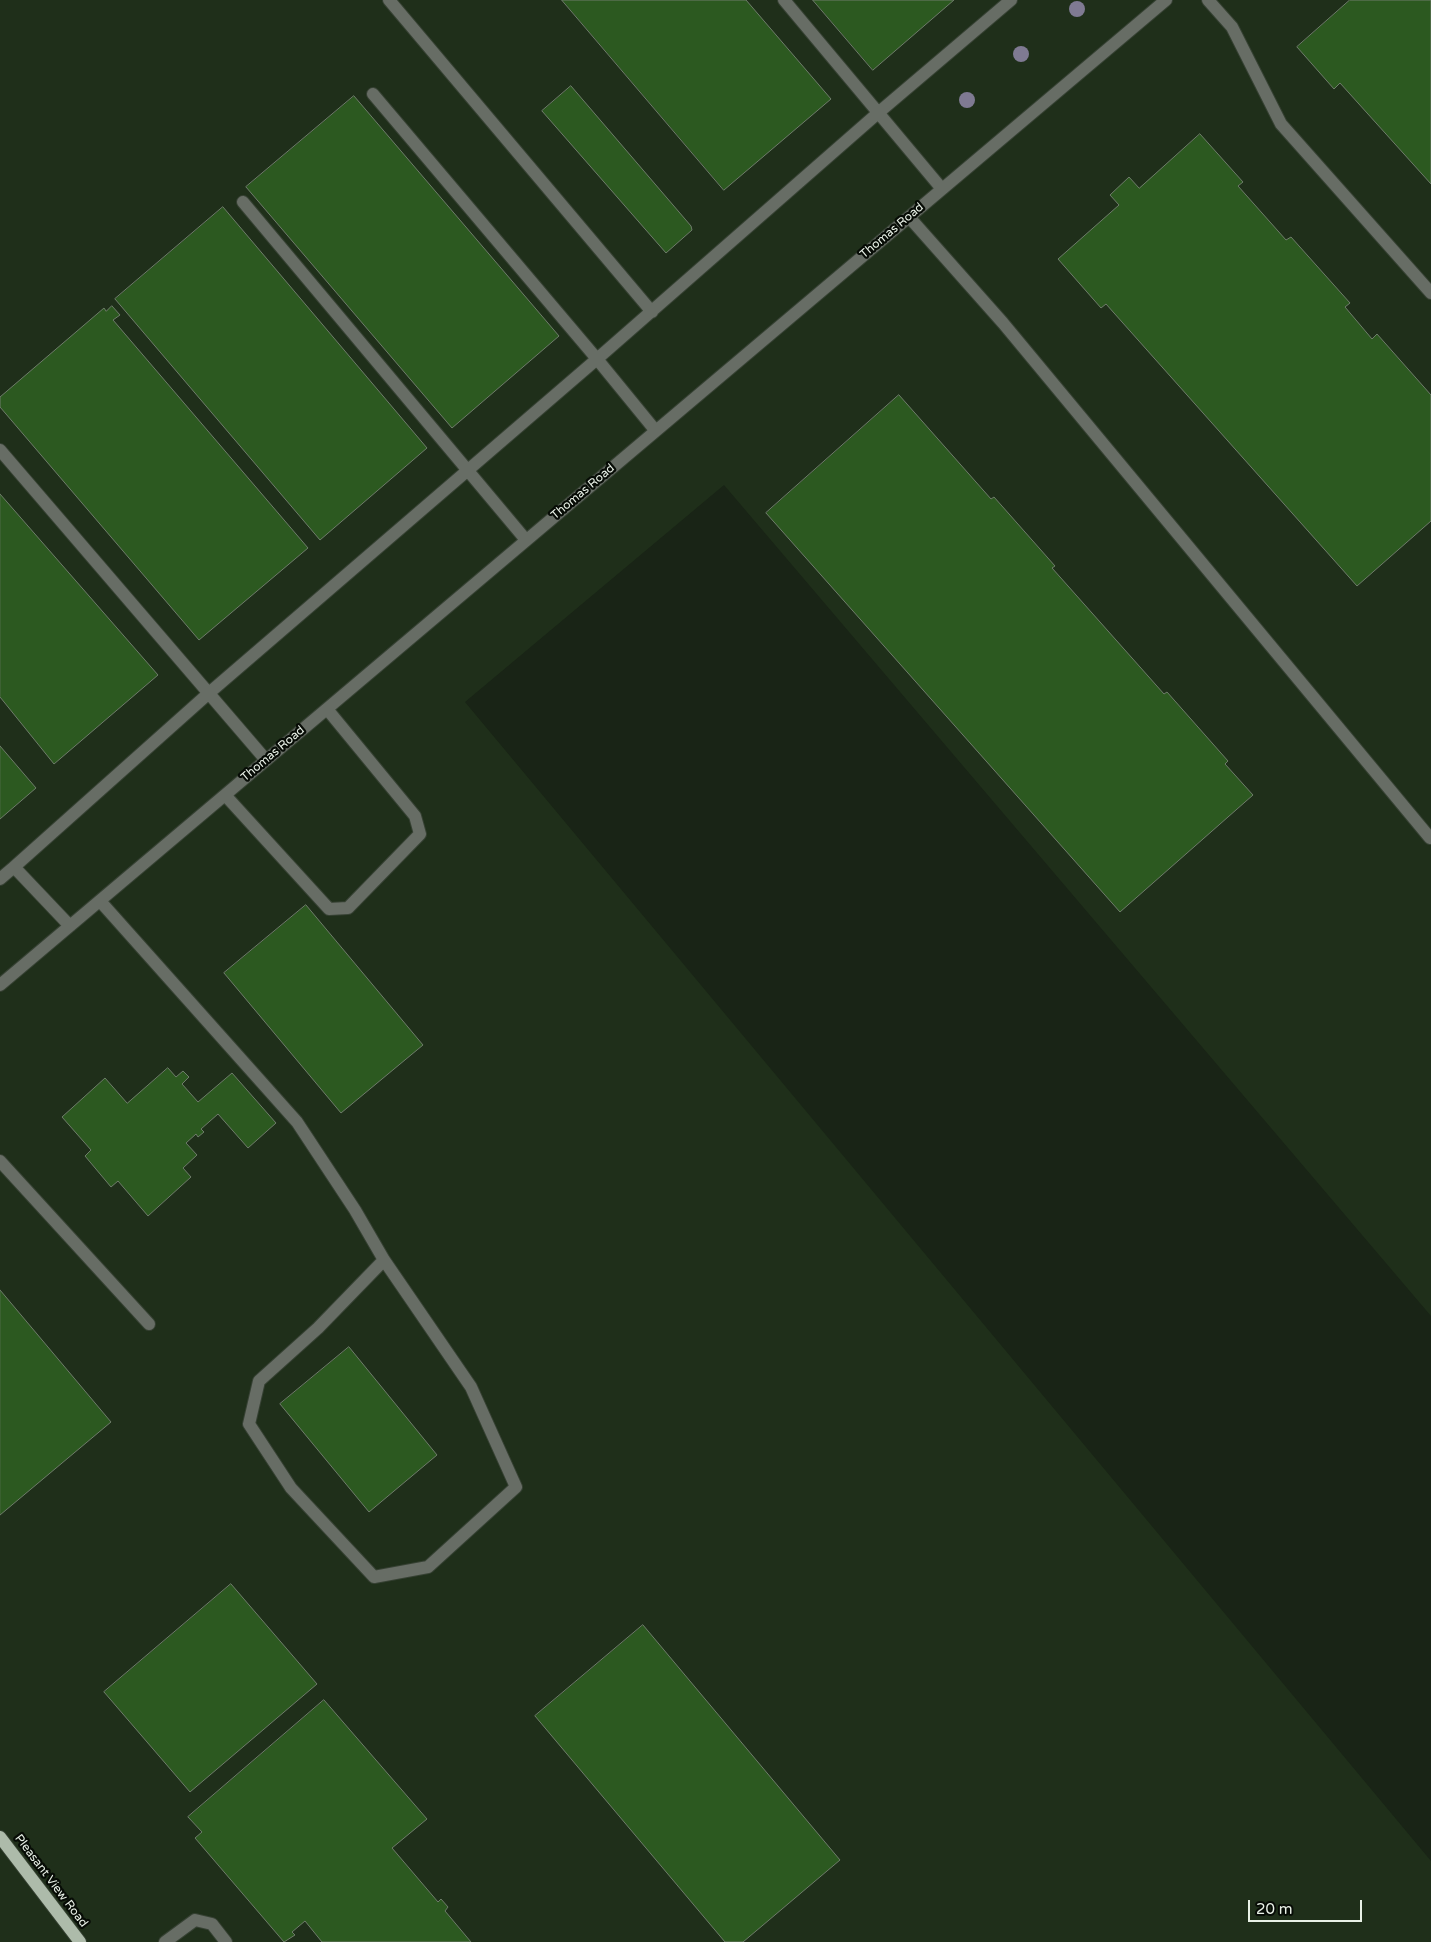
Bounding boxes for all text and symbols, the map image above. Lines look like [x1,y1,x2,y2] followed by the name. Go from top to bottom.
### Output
[857,200,927,262] street label: Thomas Road
[548,461,618,523] street label: Thomas Road
[238,723,308,785] street label: Thomas Road
[11,1832,91,1930] street label: Pleasant View Road
[1251,1890,1365,1922] scale bar
[1256,1900,1293,1918] text: 20 m

